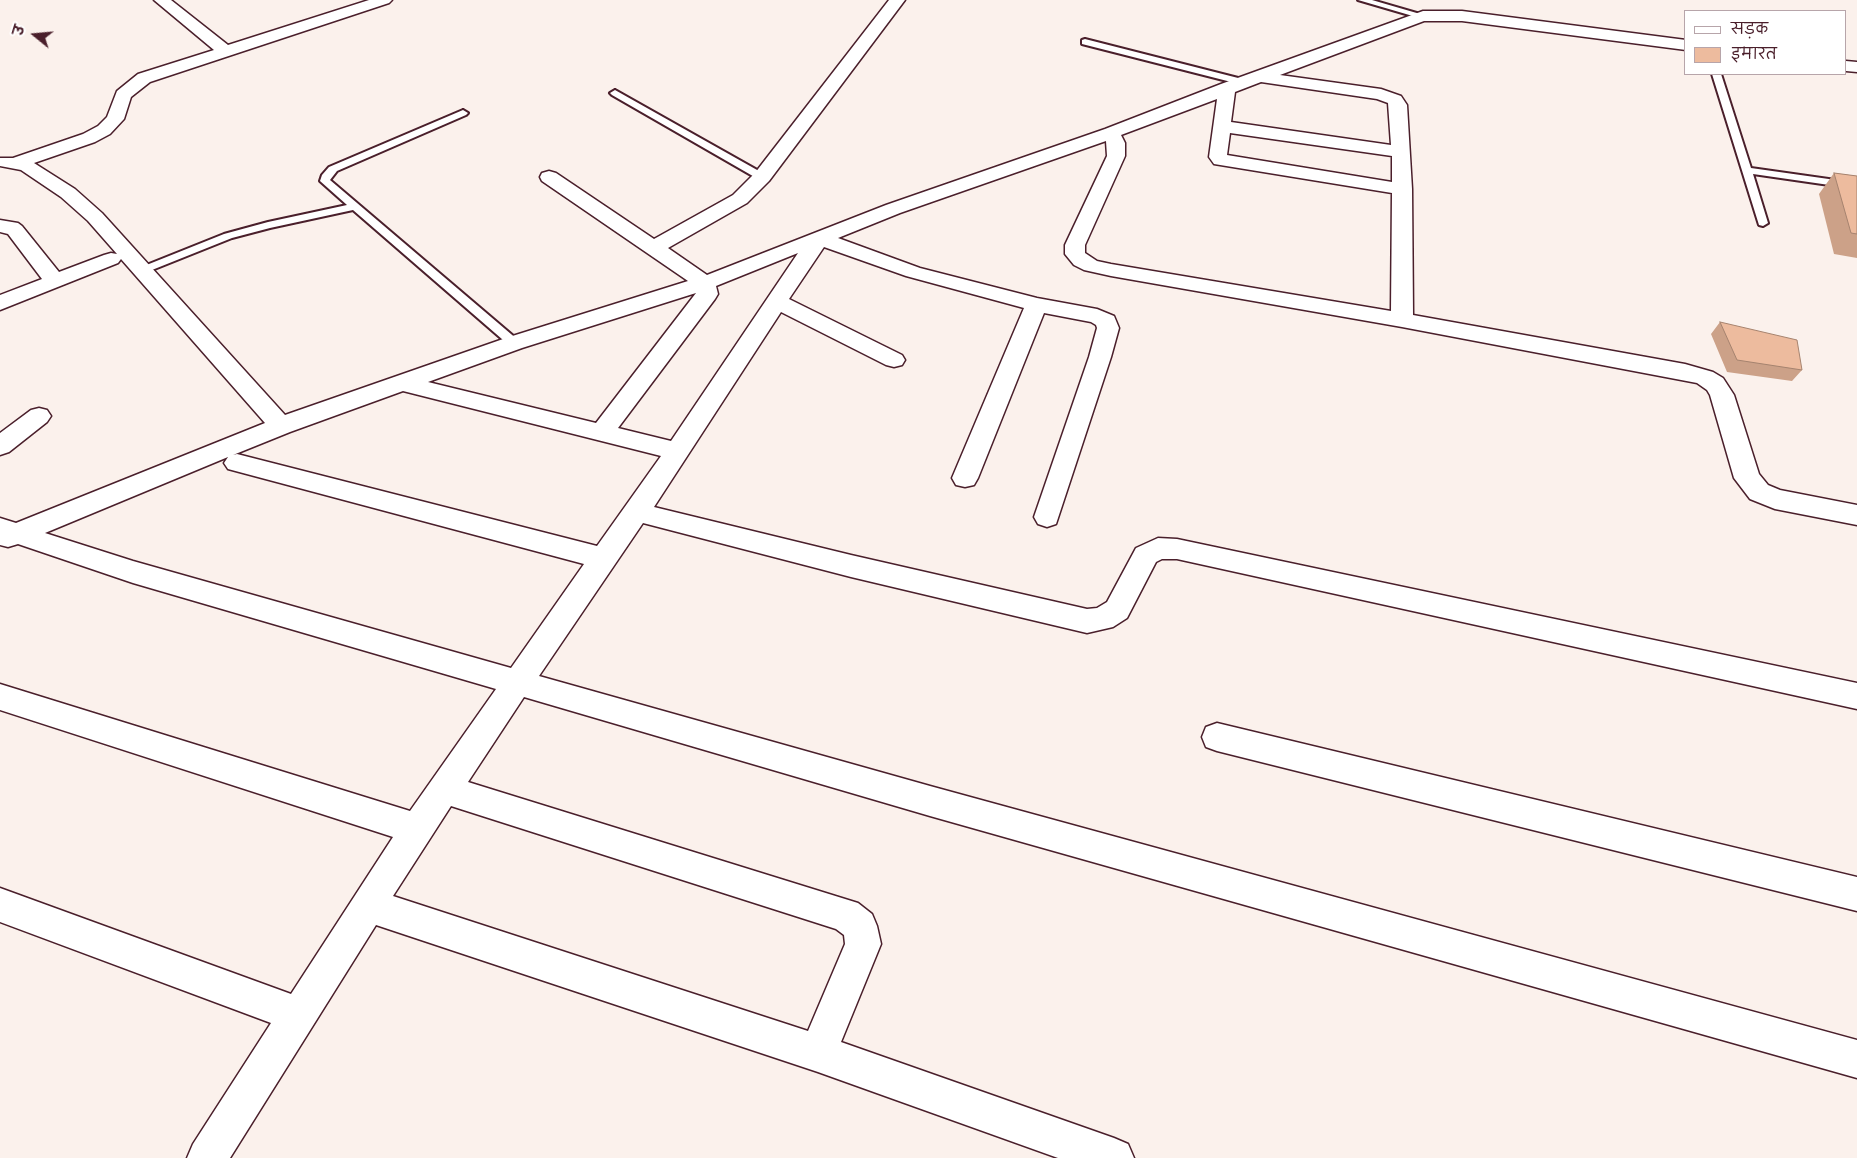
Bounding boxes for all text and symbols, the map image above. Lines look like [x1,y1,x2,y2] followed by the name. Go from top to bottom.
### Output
[10,10,60,60] north arrow
[1684,10,1847,75] legend
[1731,19,1768,41] text: सड़क
[9,23,32,38] text: उ
[1731,44,1777,66] text: इमारत

